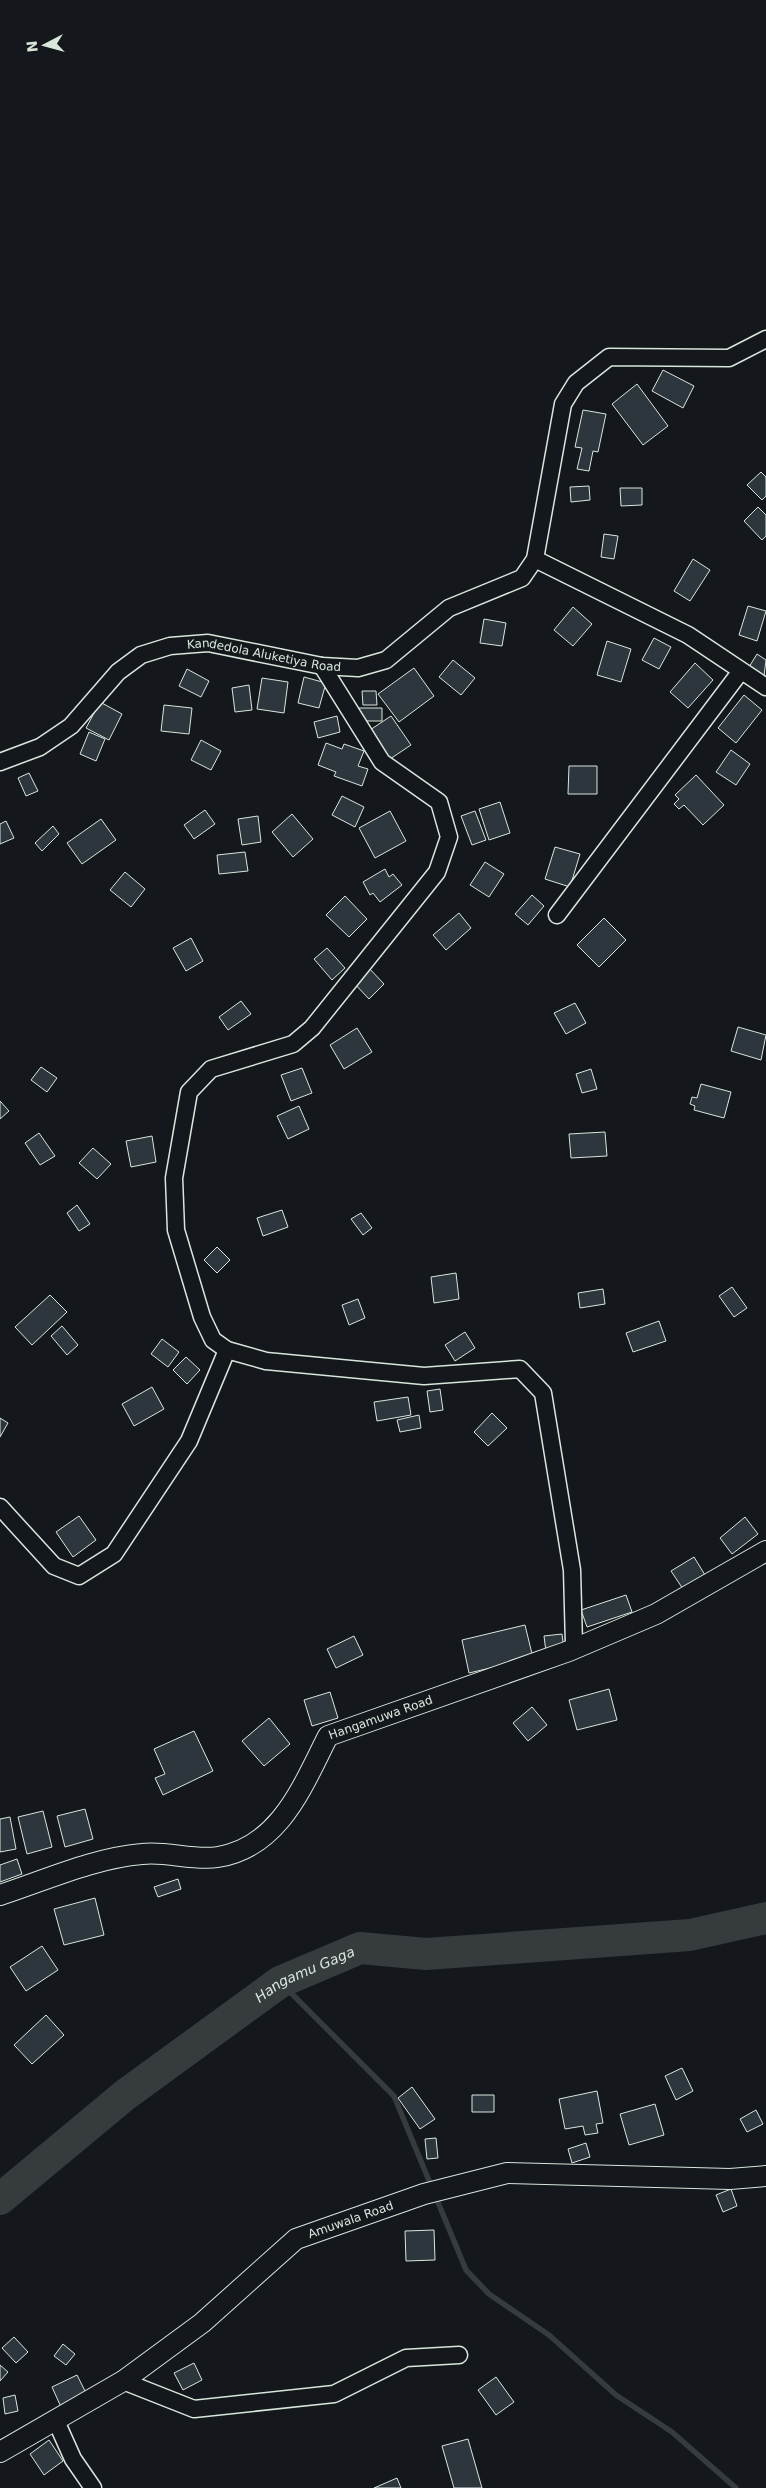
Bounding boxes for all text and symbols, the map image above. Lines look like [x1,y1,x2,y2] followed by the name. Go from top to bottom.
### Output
[20,20,70,70] north arrow
[24,40,41,53] text: N
[186,636,342,674] street label: Kandedola Aluketiya Road
[327,1693,435,1742] street label: Hangamuwa Road
[252,1943,357,2006] water label: Hangamu Gaga
[306,2198,395,2241] street label: Amuwala Road

